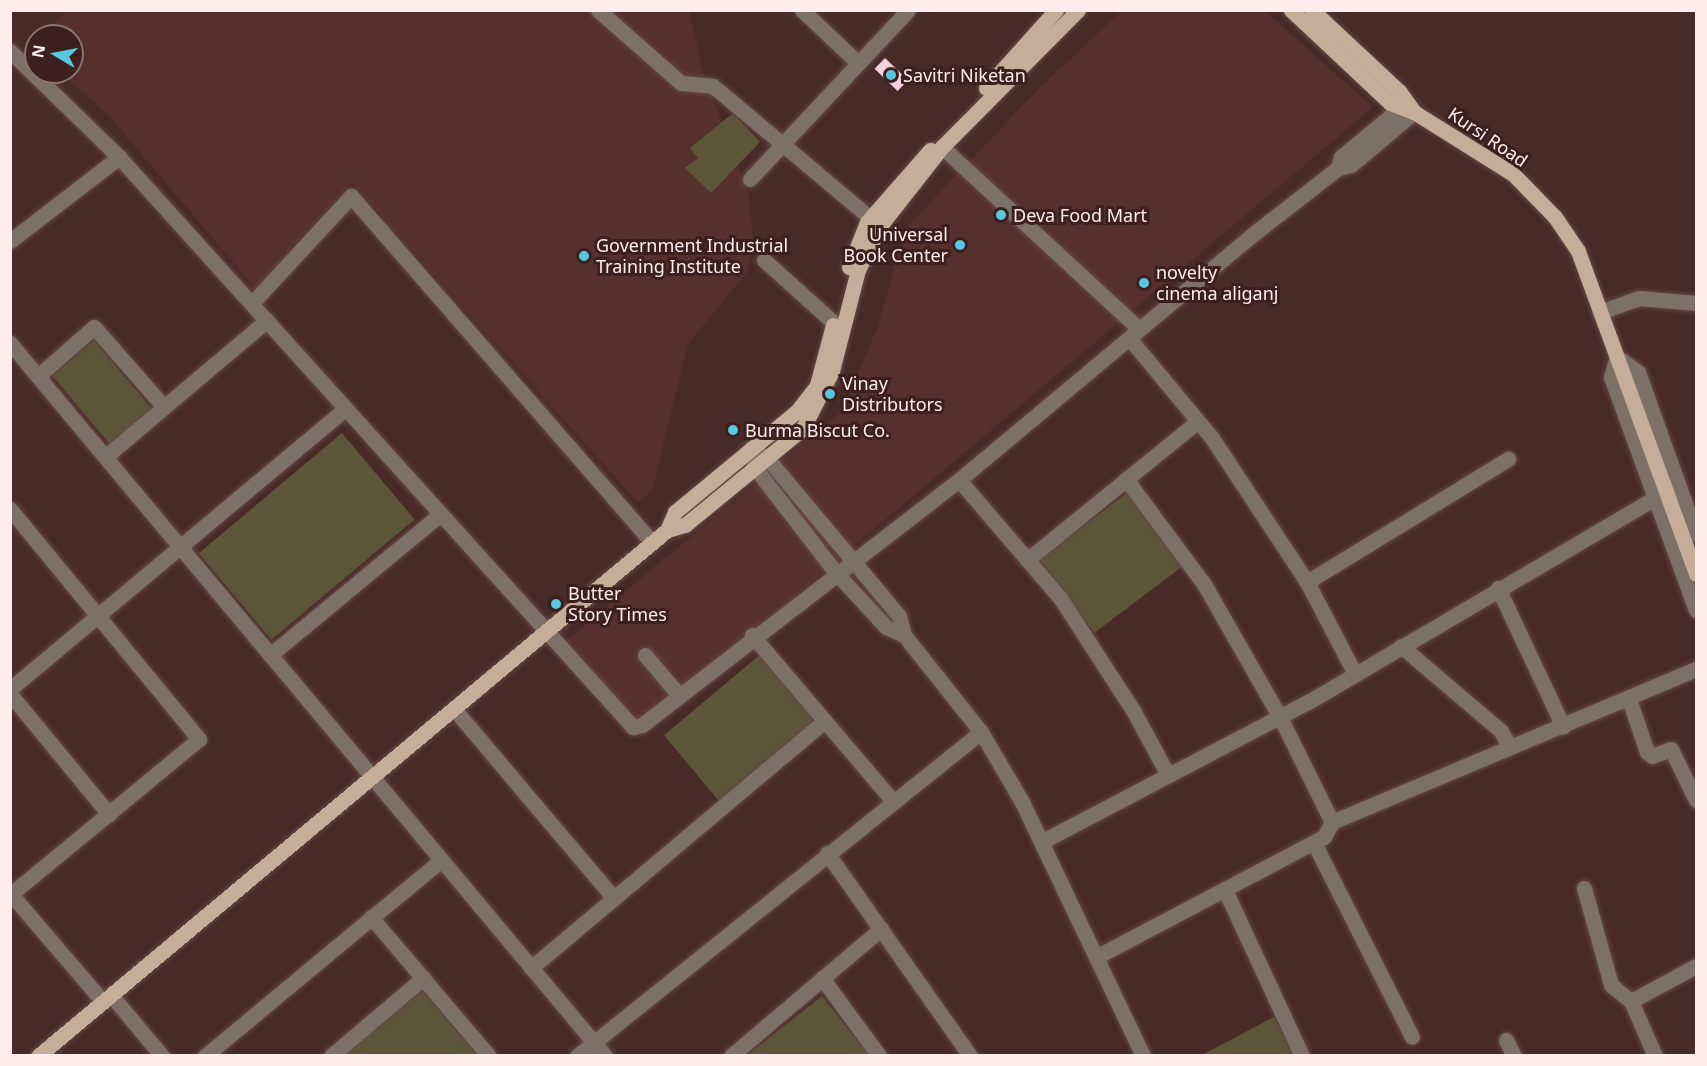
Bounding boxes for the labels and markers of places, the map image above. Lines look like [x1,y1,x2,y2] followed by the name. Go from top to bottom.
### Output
[903,64,1026,86] place label: Savitri Niketan
[884,68,898,82] marker: Savitri Niketan
[1013,204,1147,226] place label: Deva Food Mart
[994,208,1008,222] marker: Deva Food Mart
[843,224,948,266] place label: Universal Book Center
[596,235,788,278] place label: Government Industrial Training Institute
[953,238,967,252] marker: Universal Book Center
[577,249,591,263] marker: Government Industrial Training Institute
[1156,262,1278,304] place label: novelty cinema aliganj
[1137,276,1151,290] marker: novelty cinema aliganj
[842,373,943,416] place label: Vinay Distributors
[823,387,837,401] marker: Vinay Distributors
[745,419,890,441] place label: Burma Biscut Co.
[726,423,740,437] marker: Burma Biscut Co.
[568,583,667,626] place label: Butter Story Times
[549,597,563,611] marker: Butter Story Times

